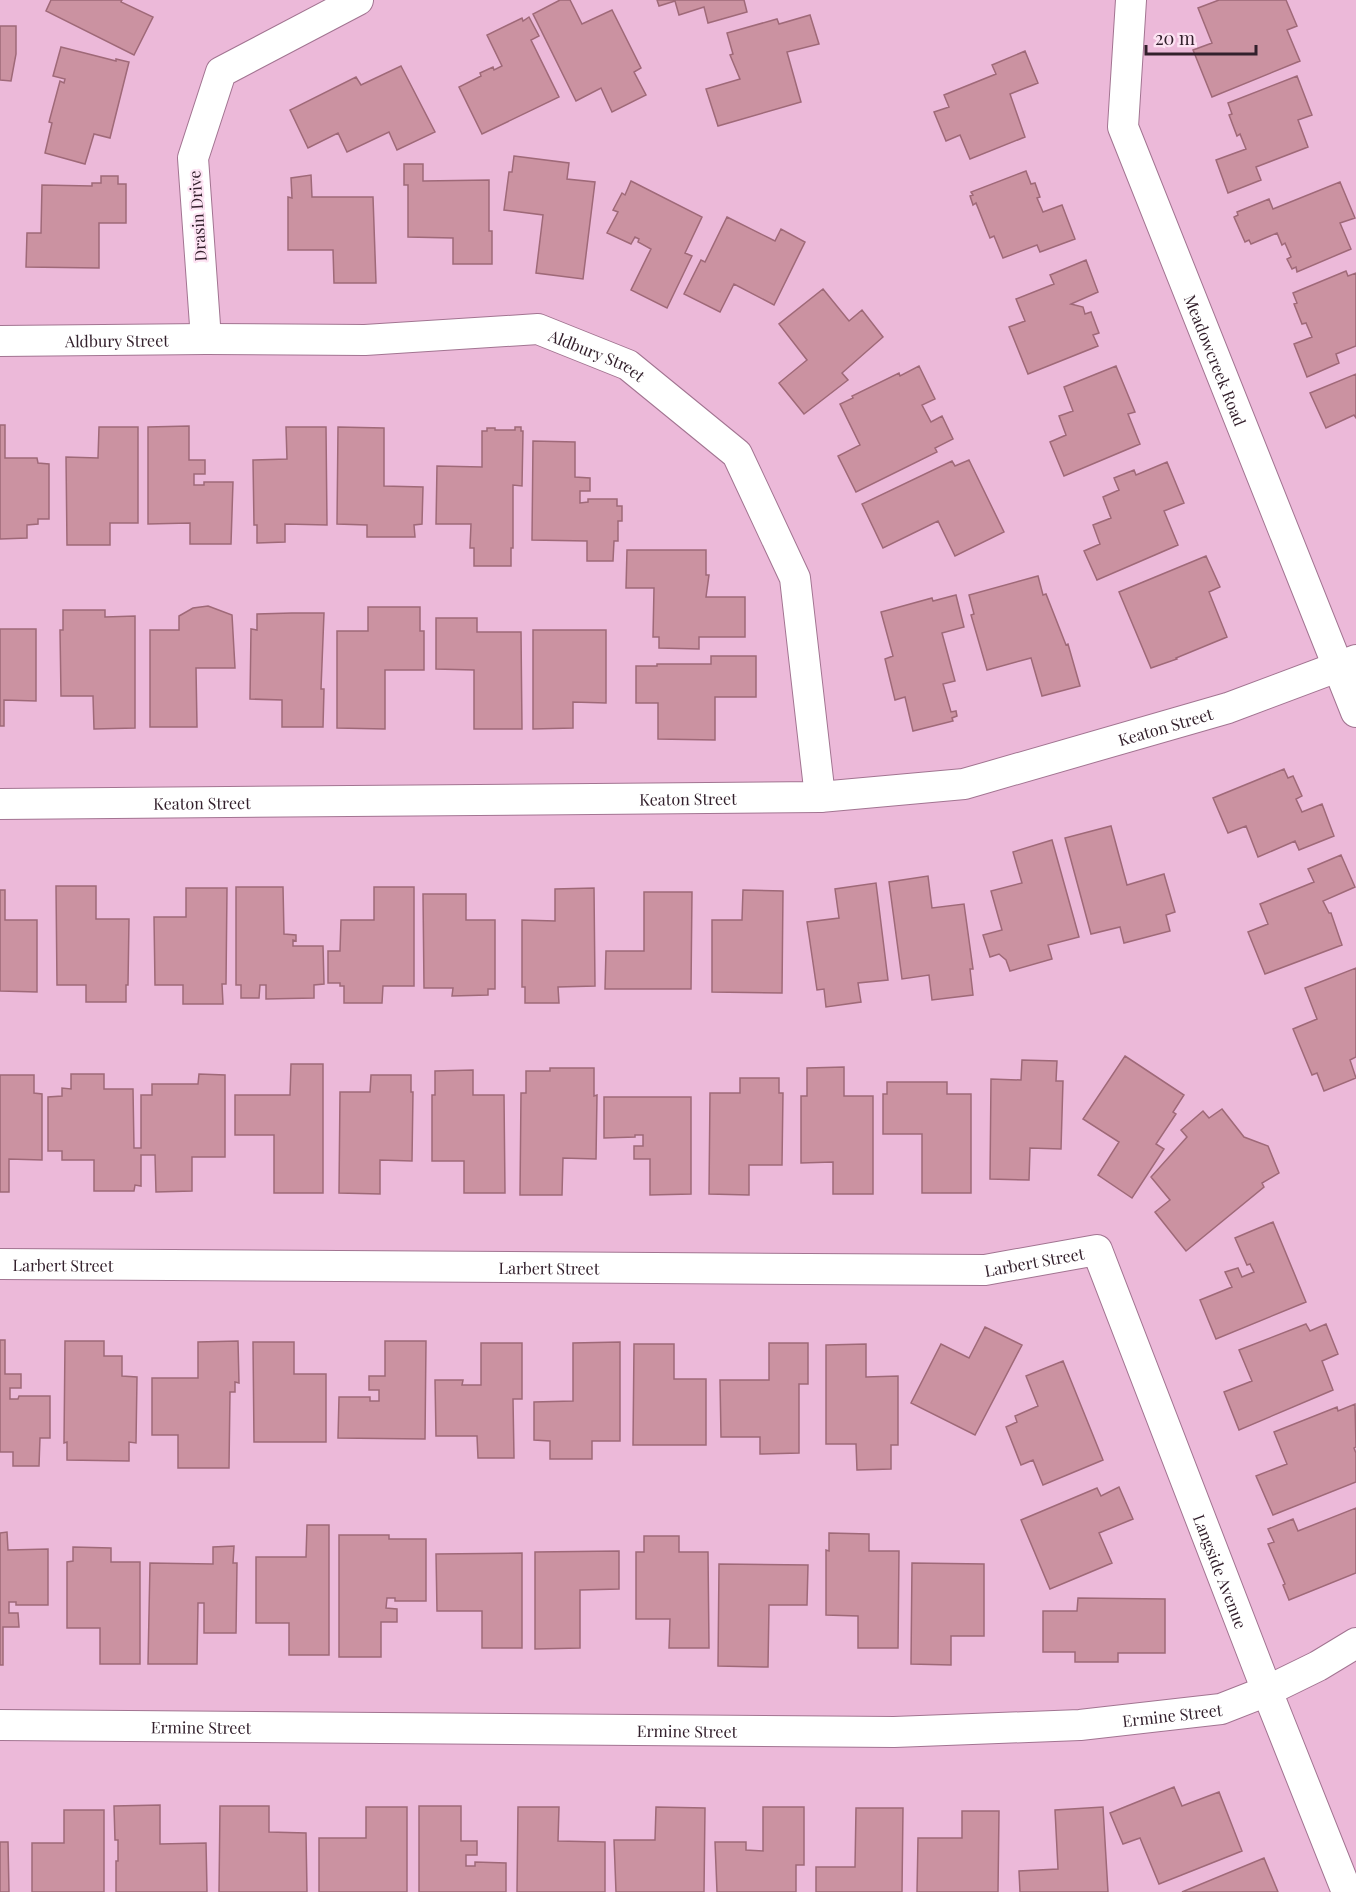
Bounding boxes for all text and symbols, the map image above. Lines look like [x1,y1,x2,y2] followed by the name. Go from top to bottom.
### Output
[1146,18,1256,56] scale bar
[1155,26,1195,50] text: 20 m
[183,170,211,262] street label: Drasin Drive
[1180,291,1251,429] street label: Meadowcreek Road
[545,324,650,386] street label: Aldbury Street
[64,329,169,351] street label: Aldbury Street
[1115,702,1215,750] street label: Keaton Street
[639,787,737,809] street label: Keaton Street
[153,791,251,813] street label: Keaton Street
[983,1242,1086,1280] street label: Larbert Street
[13,1254,114,1275] street label: Larbert Street
[498,1257,600,1278] street label: Larbert Street
[1189,1511,1252,1631] street label: Langside Avenue
[1121,1698,1224,1731] street label: Ermine Street
[151,1716,252,1737] street label: Ermine Street
[637,1719,738,1741] street label: Ermine Street

